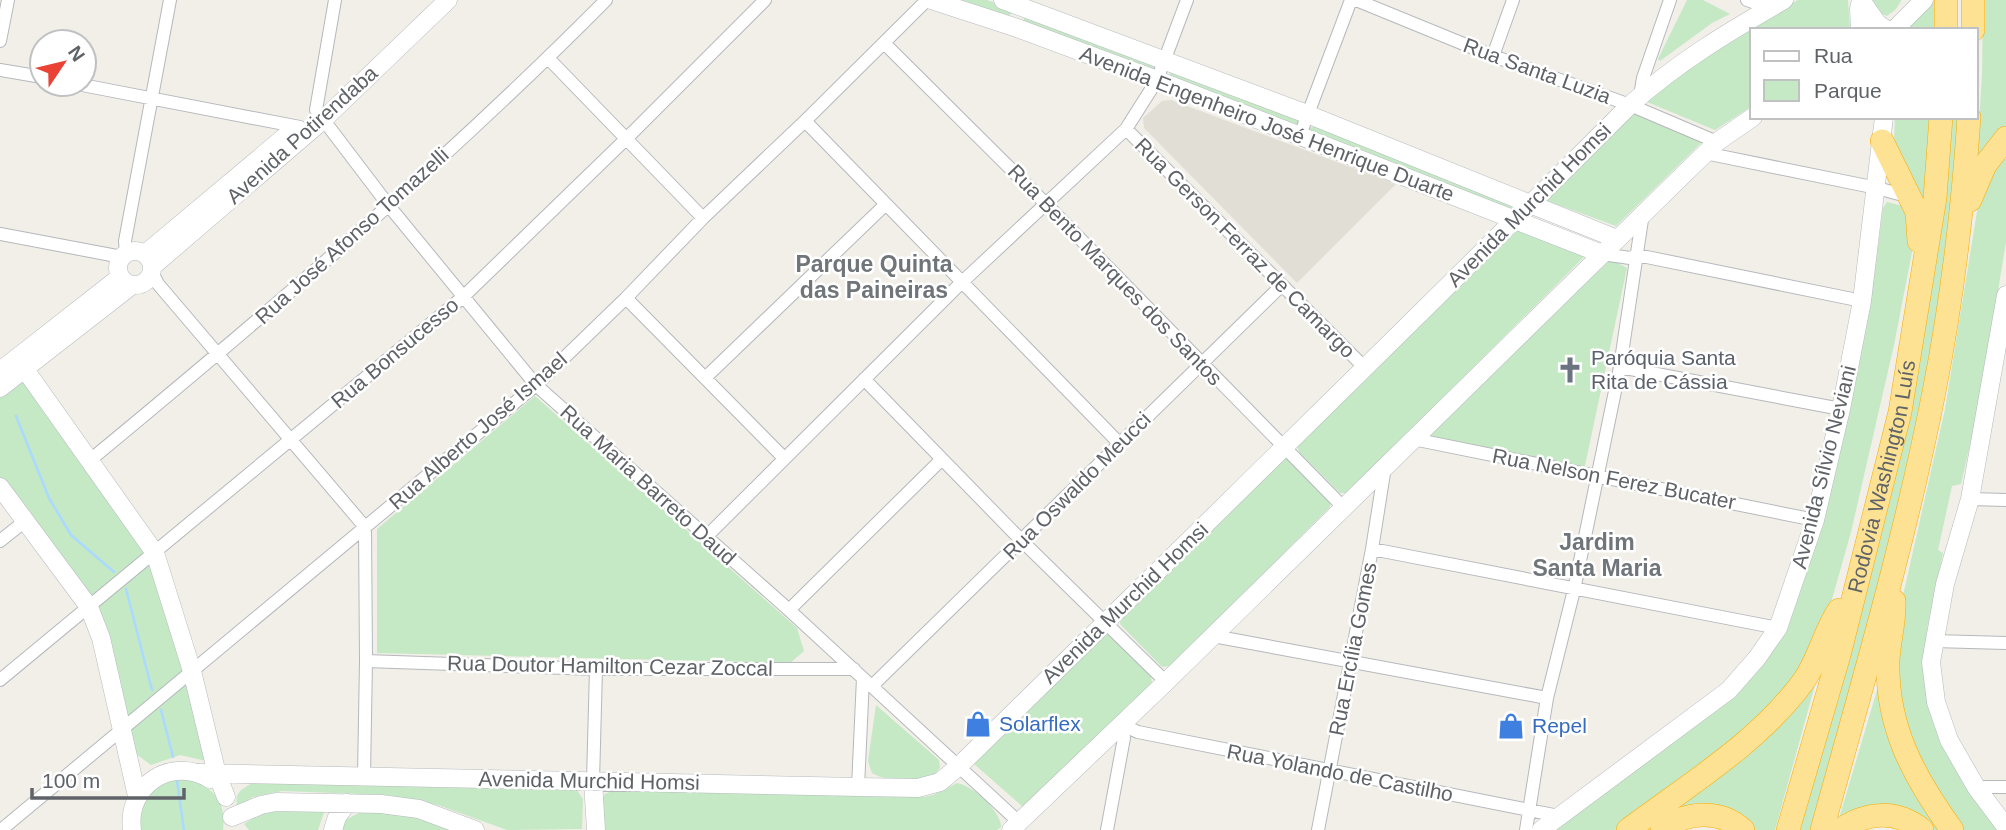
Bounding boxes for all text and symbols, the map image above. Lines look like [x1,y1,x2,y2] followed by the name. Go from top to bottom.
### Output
[28,28,98,98] north arrow
[1750,28,1978,119] legend
[1460,33,1614,108] street label: Rua Santa Luzia
[1077,41,1457,206] street label: Avenida Engenheiro José Henrique Duarte
[64,42,89,65] text: N
[1814,44,1853,67] text: Rua
[222,61,382,208] street label: Avenida Potirendaba
[1814,79,1882,102] text: Parque
[1442,118,1615,291] street label: Avenida Murchid Homsi
[1131,133,1360,362] street label: Rua Gerson Ferraz de Camargo
[250,143,453,328] street label: Rua José Afonso Tomazelli
[1004,160,1227,390] street label: Rua Bento Marques dos Santos
[795,251,953,303] district label: Parque Quinta das Paineiras
[326,293,463,412] street label: Rua Bonsucesso
[1591,346,1736,393] place label: Paróquia Santa Rita de Cássia
[384,347,571,514] street label: Rua Alberto José Ismael
[1555,355,1585,385] church icon: Paróquia Santa Rita de Cássia
[1843,358,1919,595] street label: Rodovia Washington Luís
[1787,363,1860,571] street label: Avenida Sílvio Neviani
[556,400,741,569] street label: Rua Maria Barreto Daud
[998,407,1155,564] street label: Rua Oswaldo Meucci
[1490,444,1738,513] street label: Rua Nelson Ferez Bucater
[1037,517,1212,688] street label: Avenida Murchid Homsi
[1532,529,1662,581] district label: Jardim Santa Maria
[1324,560,1381,738] street label: Rua Ercília Gomes
[447,651,773,680] street label: Rua Doutor Hamilton Cezar Zoccal
[963,709,993,739] shop icon: Solarflex
[1496,711,1526,741] shop icon: Repel
[999,712,1081,735] place label: Solarflex
[1532,714,1587,737] place label: Repel
[1225,739,1455,806] street label: Rua Yolando de Castilho
[32,756,184,800] scale bar
[478,767,700,794] street label: Avenida Murchid Homsi
[42,769,100,792] text: 100 m

